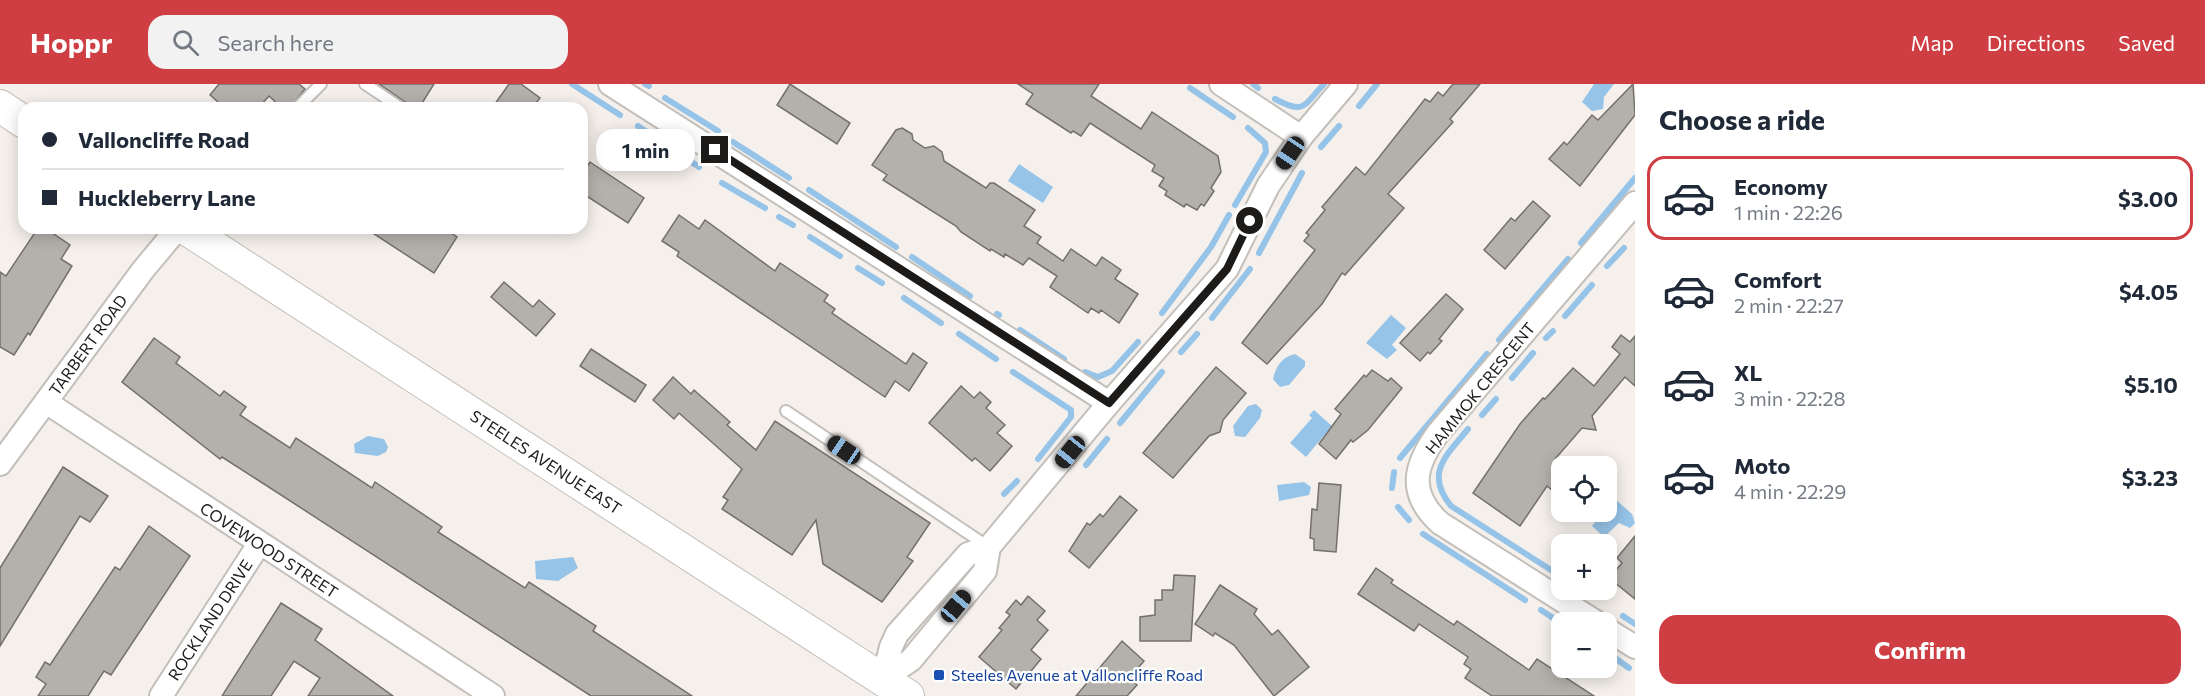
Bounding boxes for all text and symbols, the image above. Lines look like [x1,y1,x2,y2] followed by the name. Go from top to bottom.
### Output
[148,15,568,69] search box
[30,25,112,59] text: Hoppr
[169,26,202,59] icon: search
[217,29,334,56] text: Search here
[1911,30,1954,55] text: Map
[1987,30,2085,55] text: Directions
[2118,30,2175,55] text: Saved
[1659,103,1825,136] text: Choose a ride
[78,126,249,153] text: Valloncliffe Road
[595,129,694,171] callout: 1 min
[1272,133,1308,173] car
[701,136,728,163] route end
[622,138,669,162] text: 1 min
[1662,171,1716,225] icon: car
[1734,173,1828,200] text: Economy
[78,184,256,211] text: Huckleberry Lane
[2118,185,2178,212] text: $3.00
[1734,200,1843,224] text: 1 min · 22:26
[1236,207,1263,234] route start
[1662,264,1716,318] icon: car
[1734,266,1822,293] text: Comfort
[2119,278,2178,305] text: $4.05
[45,291,131,399] street label: TARBERT ROAD
[1734,293,1844,317] text: 2 min · 22:27
[1421,318,1538,457] street label: HAMMOK CRESCENT
[1662,357,1716,411] icon: car
[1734,359,1762,386] text: XL
[2124,371,2178,398] text: $5.10
[1734,386,1846,410] text: 3 min · 22:28
[467,406,625,518] street label: STEELES AVENUE EAST
[824,432,864,468] car
[1052,432,1088,472] car
[1662,450,1716,504] icon: car
[1734,452,1790,479] text: Moto
[1551,456,1617,678] map controls
[1551,456,1617,522] button: locate
[2122,464,2178,491] text: $3.23
[1734,479,1846,503] text: 4 min · 22:29
[197,498,342,601] street label: COVEWOOD STREET
[1551,534,1617,600] button: +
[164,556,256,684] street label: ROCKLAND DRIVE
[938,586,974,626] car
[1551,612,1617,678] button: −
[1659,615,2181,684] button: Confirm
[951,665,1203,684] place label: Steeles Avenue at Valloncliffe Road
[932,668,946,682] marker: Steeles Avenue at Valloncliffe Road

